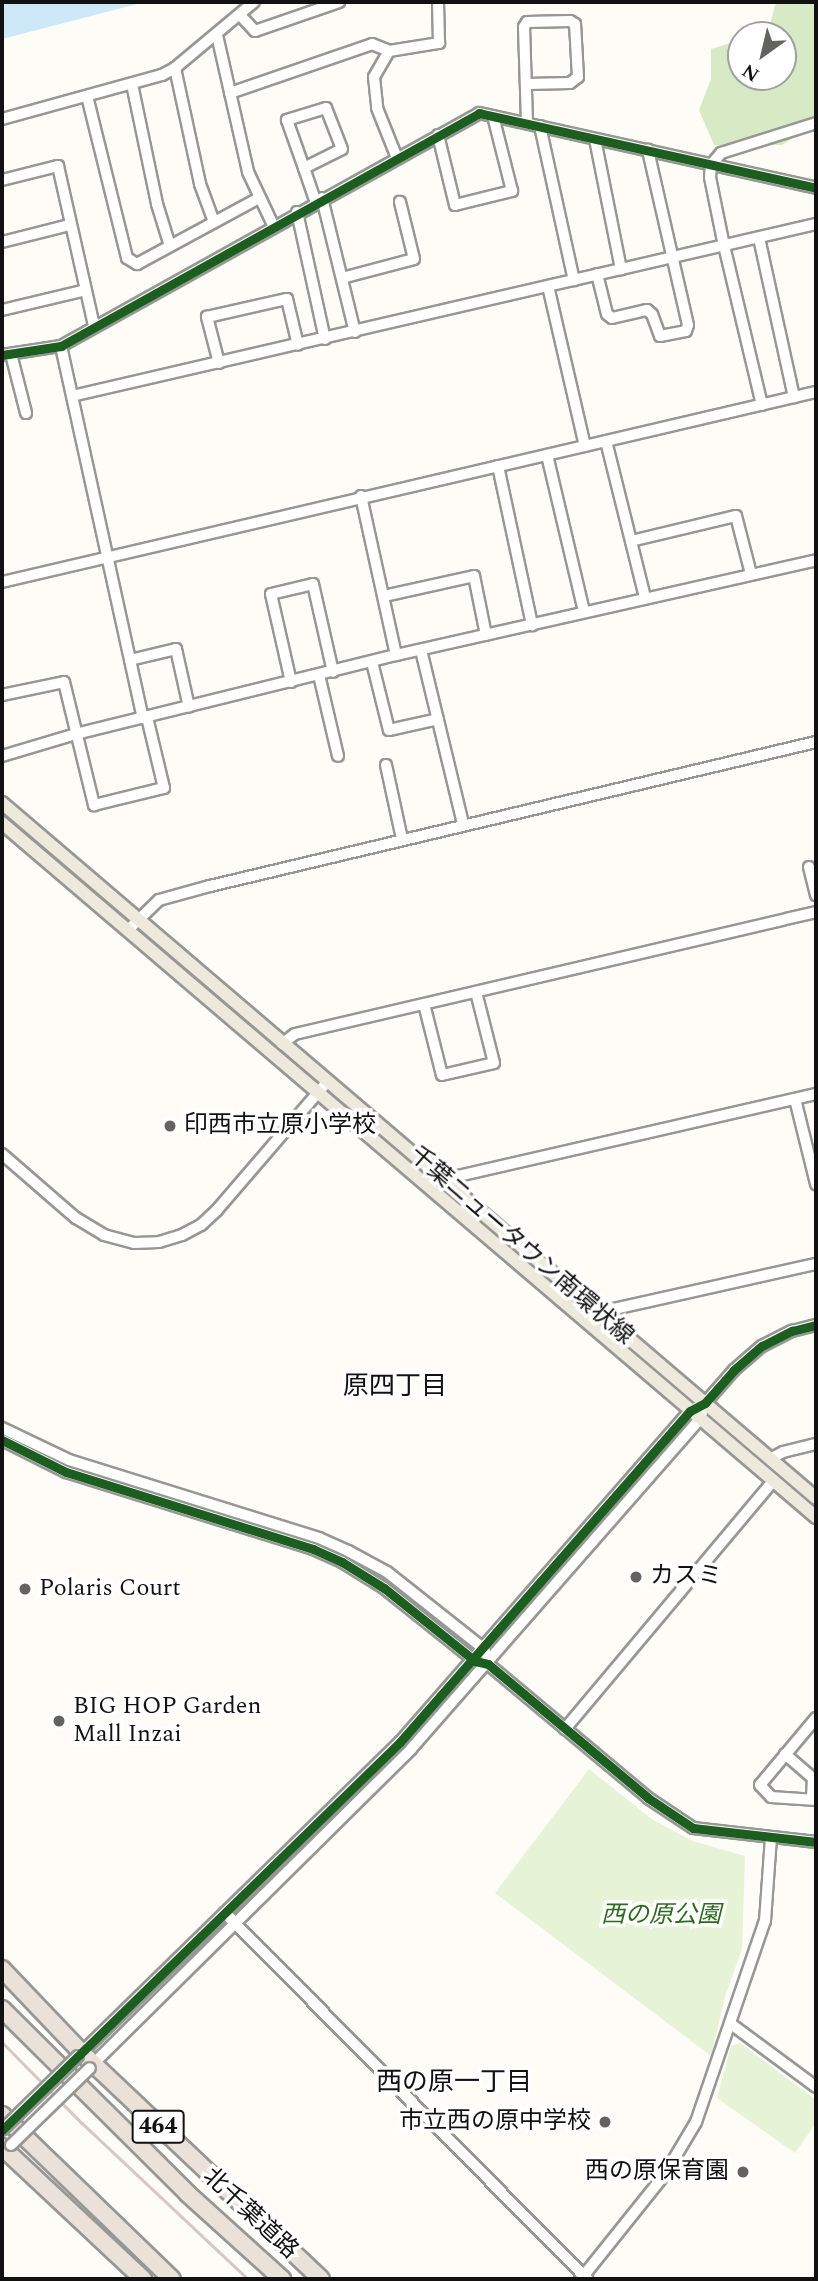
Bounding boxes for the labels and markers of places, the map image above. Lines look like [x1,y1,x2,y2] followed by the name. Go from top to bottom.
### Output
[184,1112,376,1140] place label: 印西市立原小学校
[162,1118,178,1134] marker: 印西市立原小学校
[650,1563,722,1591] place label: カスミ
[628,1569,644,1585] marker: カスミ
[39,1575,181,1603] place label: Polaris Court
[17,1581,33,1597] marker: Polaris Court
[73,1693,261,1749] place label: BIG HOP Garden Mall Inzai
[51,1713,67,1729] marker: BIG HOP Garden Mall Inzai
[399,2108,591,2136] place label: 市立西の原中学校
[597,2114,613,2130] marker: 市立西の原中学校
[585,2158,729,2186] place label: 西の原保育園
[735,2164,751,2180] marker: 西の原保育園

